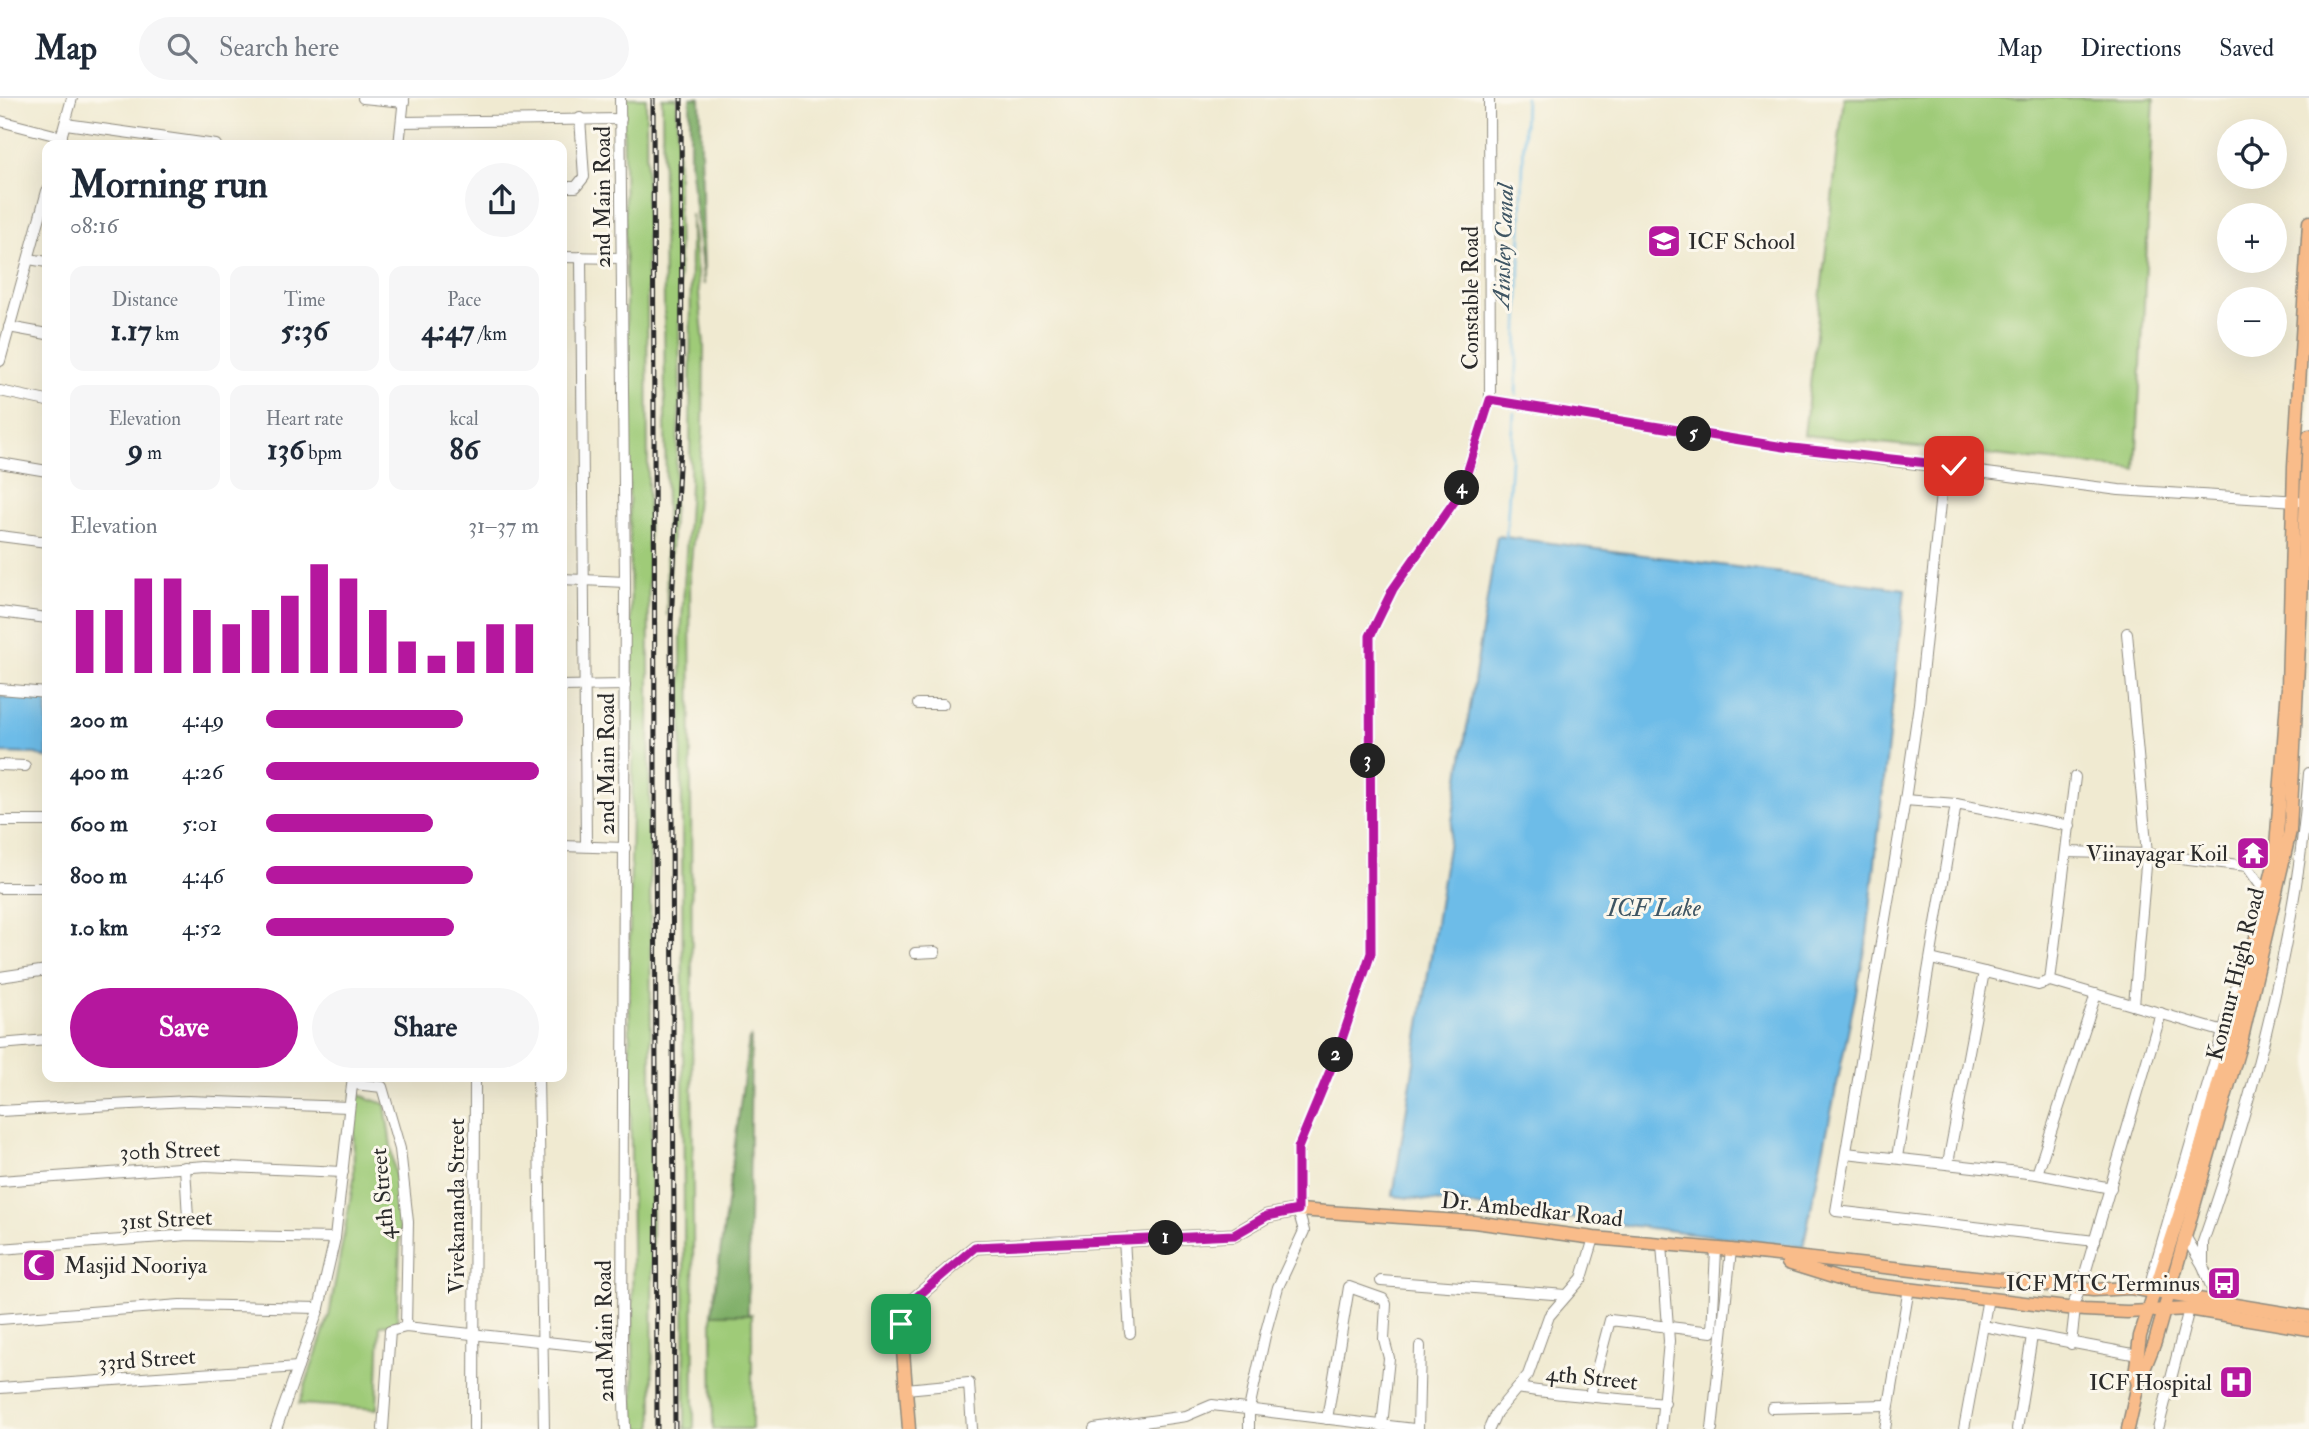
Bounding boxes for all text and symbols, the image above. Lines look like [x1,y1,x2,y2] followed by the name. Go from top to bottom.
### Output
[139,17,629,80] search box
[35,28,97,69] text: Map
[163,29,201,67] icon: search
[219,32,339,64] text: Search here
[1997,33,2042,64] text: Map
[2080,33,2181,64] text: Directions
[2219,33,2274,64] text: Saved
[2217,119,2287,357] map controls
[2217,119,2287,189] button: locate
[588,126,617,268] street label: 2nd Main Road
[70,161,268,209] text: Morning run
[465,163,539,237] button: share
[1486,181,1521,312] water label: Ainsley Canal
[2217,203,2287,273] button: +
[70,211,118,240] text: 08:16
[1645,222,1683,260] school or university icon: ICF School
[1456,226,1485,370] street label: Constable Road
[1688,227,1795,256] place label: ICF School
[2217,287,2287,357] button: −
[112,288,178,312] text: Distance
[284,288,325,312] text: Time
[447,288,481,312] text: Pace
[110,312,151,349] text: 1.17
[281,312,328,349] text: 5:36
[421,312,474,349] text: 4:47
[151,322,179,346] text: km
[474,322,507,346] text: /km
[109,407,181,431] text: Elevation
[266,407,343,431] text: Heart rate
[450,407,479,431] text: kcal
[1676,416,1712,452] pin: 5
[1689,421,1698,445] text: 5
[128,431,143,468] text: 9
[267,431,304,468] text: 136
[450,431,479,468] text: 86
[1924,436,1984,496] pin
[143,441,162,465] text: m
[304,441,342,465] text: bpm
[1935,447,1973,485] icon: check
[1444,470,1480,506] pin: 4
[1456,475,1467,499] text: 4
[70,511,158,540] text: Elevation
[468,511,539,540] text: 31–37 m
[592,693,621,835] street label: 2nd Main Road
[70,705,128,734] text: 200 m
[182,705,224,734] text: 4:49
[1350,744,1386,778] pin: 3
[1364,748,1371,772] text: 3
[70,757,129,786] text: 400 m
[182,757,223,786] text: 4:26
[70,809,128,838] text: 600 m
[182,809,218,838] text: 5:01
[2234,834,2272,872] temple icon: Viinayagar Koil
[2086,839,2228,868] place label: Viinayagar Koil
[70,861,127,890] text: 800 m
[182,861,224,890] text: 4:46
[2200,885,2271,1063] street label: Konnur High Road
[1605,893,1702,924] water label: ICF Lake
[70,913,128,942] text: 1.0 km
[182,913,222,942] text: 4:52
[70,988,298,1068] button: Save
[312,988,539,1068] button: Share
[1318,1038,1354,1072] pin: 2
[1331,1042,1340,1066] text: 2
[442,1118,471,1294] street label: Vivekananda Street
[119,1134,221,1167] street label: 30th Street
[364,1147,401,1241] street label: 4th Street
[1440,1186,1624,1233] street label: Dr. Ambedkar Road
[119,1203,213,1236] street label: 31st Street
[1148,1220,1184,1256] pin: 1
[1162,1225,1169,1249] text: 1
[20,1246,58,1284] mosque icon: Masjid Nooriya
[64,1251,208,1280] place label: Masjid Nooriya
[589,1260,620,1402] street label: 2nd Main Road
[2205,1264,2243,1302] bus stop icon: ICF MTC Terminus
[2006,1269,2200,1298] place label: ICF MTC Terminus
[871,1294,931,1354] pin
[882,1305,920,1343] icon: arrive
[97,1342,197,1377] street label: 33rd Street
[1545,1358,1639,1397] street label: 4th Street
[2217,1363,2255,1401] hospital icon: ICF Hospital
[2089,1368,2212,1398] place label: ICF Hospital

